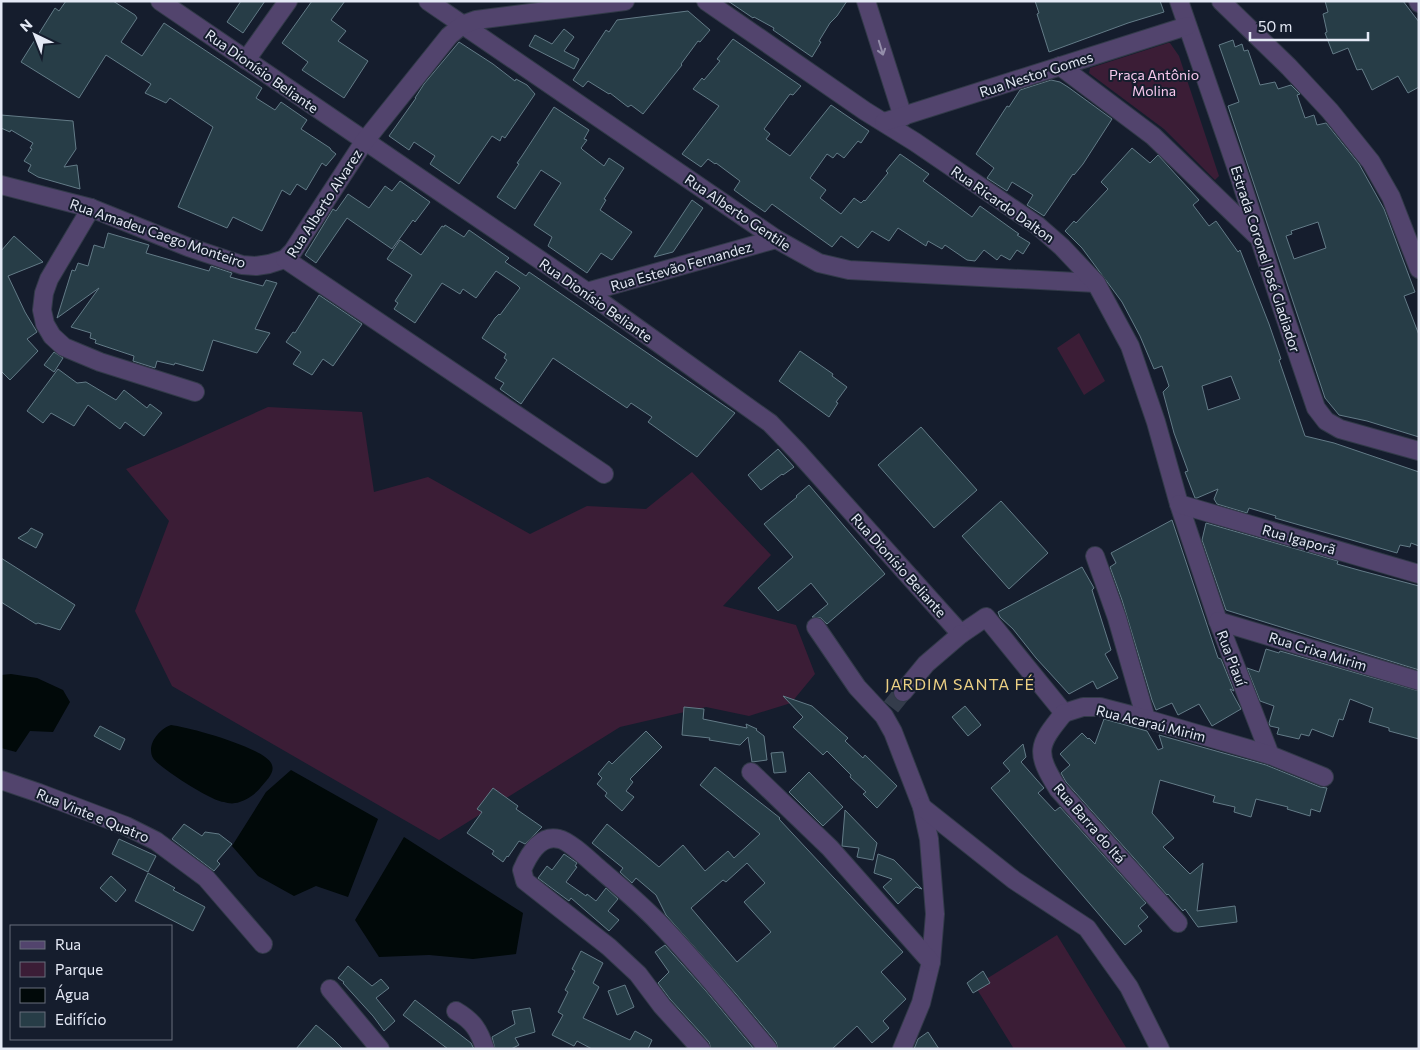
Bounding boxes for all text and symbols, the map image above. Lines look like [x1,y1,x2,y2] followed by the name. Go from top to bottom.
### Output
[10,10,60,60] north arrow
[1250,10,1368,42] scale bar
[16,15,35,35] text: N
[1258,17,1292,35] text: 50 m
[202,26,322,116] street label: Rua Dionísio Beliante
[876,39,886,55] one-way arrow
[977,48,1095,100] street label: Rua Nestor Gomes
[1109,66,1199,99] park label: Praça Antônio Molina
[283,146,365,260] street label: Rua Alberto Alvarez
[948,162,1058,246] street label: Rua Ricardo Dalton
[1228,163,1304,355] street label: Estrada Coronel José Gladiador
[682,170,794,254] street label: Rua Alberto Gentile
[68,195,248,271] street label: Rua Amadeu Caego Monteiro
[608,238,754,294] street label: Rua Estevão Fernandez
[536,255,656,345] street label: Rua Dionísio Beliante
[848,510,950,620] street label: Rua Dionísio Beliante
[1261,520,1337,558] street label: Rua Igaporã
[1214,628,1251,689] street label: Rua Piauí
[1267,628,1369,674] street label: Rua Crixa Mirim
[885,674,1035,693] district label: JARDIM SANTA FÉ
[1094,701,1208,745] street label: Rua Acaraú Mirim
[1051,779,1129,867] street label: Rua Barra do Itá
[34,785,152,845] street label: Rua Vinte e Quatro
[10,925,172,1040] legend
[55,935,81,953] text: Rua
[55,960,103,978] text: Parque
[55,984,89,1003] text: Água
[55,1010,106,1028] text: Edifício

